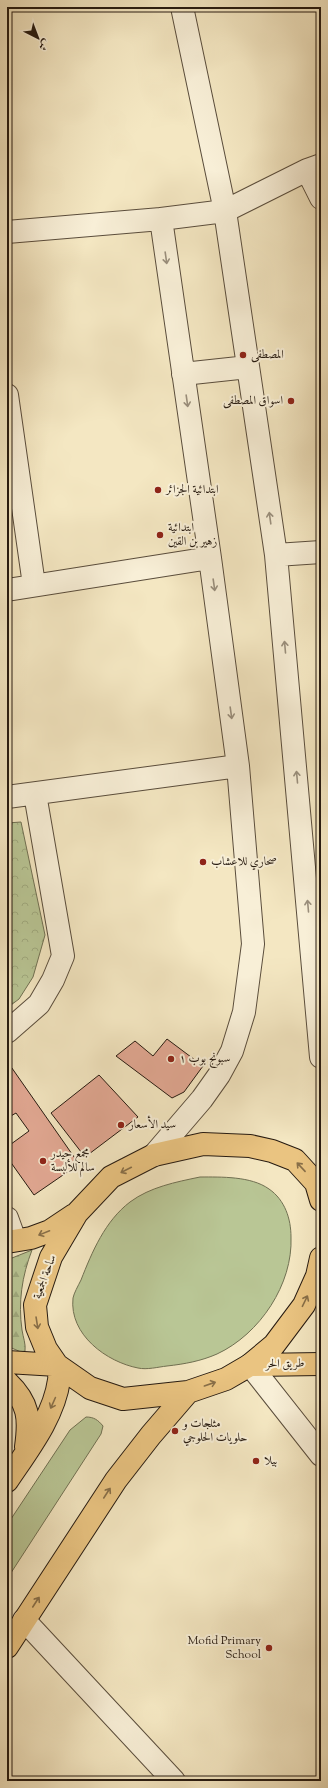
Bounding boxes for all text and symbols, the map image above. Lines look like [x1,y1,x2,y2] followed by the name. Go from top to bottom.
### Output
[18,18,58,58] north arrow
[35,35,53,54] text: ش
[162,251,170,264] one-way arrow
[251,346,284,364] place label: المصطفى
[238,350,248,360] marker: المصطفى
[223,392,283,410] place label: اسواق المصطفى
[183,394,191,407] one-way arrow
[286,396,296,406] marker: اسواق المصطفى
[164,481,219,499] place label: ابتدائية الجزائر
[153,485,163,495] marker: ابتدائية الجزائر
[266,512,274,525] one-way arrow
[168,519,217,551] place label: ابتدائية زهير بن القين
[155,530,165,540] marker: ابتدائية زهير بن القين
[210,578,218,591] one-way arrow
[281,641,288,654] one-way arrow
[227,707,235,720] one-way arrow
[293,771,300,784] one-way arrow
[211,853,277,871] place label: صحاري للاعشاب
[198,857,208,867] marker: صحاري للاعشاب
[305,900,312,913] one-way arrow
[179,1050,231,1068] place label: سبونج بوب ١
[166,1054,176,1064] marker: سبونج بوب ١
[128,1115,176,1134] place label: سيد الأسعار
[116,1120,126,1130] marker: سيد الأسعار
[50,1145,95,1178] place label: مجمع حيدر سالم للألبسة
[38,1156,48,1166] marker: مجمع حيدر سالم للألبسة
[297,1162,306,1172] one-way arrow
[120,1167,132,1174] one-way arrow
[39,1229,51,1237] one-way arrow
[29,1252,61,1302] street label: ساحة الجمعية
[302,1295,310,1307] one-way arrow
[33,1317,41,1330] one-way arrow
[263,1355,305,1373] street label: طريق الحر
[204,1380,216,1388] one-way arrow
[49,1396,56,1408] one-way arrow
[181,1415,247,1447] place label: مثلجات و حلويات الحلوجي
[170,1426,180,1436] marker: مثلجات و حلويات الحلوجي
[264,1452,277,1470] place label: بيلا
[251,1456,261,1466] marker: بيلا
[103,1488,111,1499] one-way arrow
[32,1597,40,1608] one-way arrow
[187,1632,262,1664] place label: Mofid Primary School
[264,1643,274,1653] marker: Mofid Primary School

